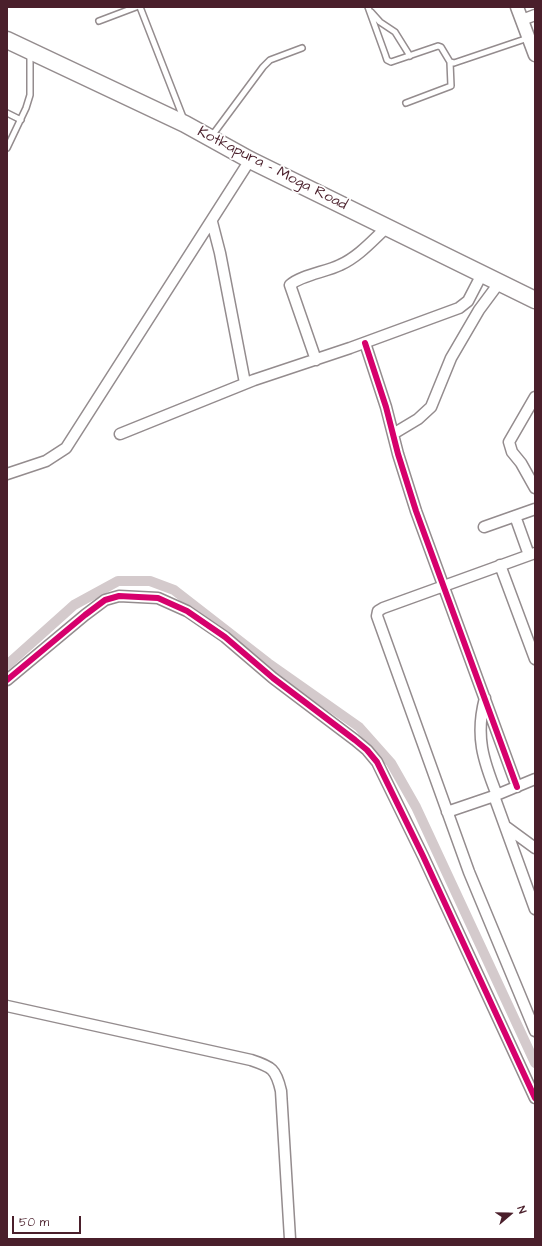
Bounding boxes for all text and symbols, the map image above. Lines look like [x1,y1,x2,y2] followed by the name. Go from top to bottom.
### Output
[194,123,350,215] street label: Kotkapura - Moga Road
[490,1194,530,1234] north arrow
[514,1204,530,1216] text: N
[14,1208,83,1234] scale bar
[19,1214,49,1231] text: 50 m

